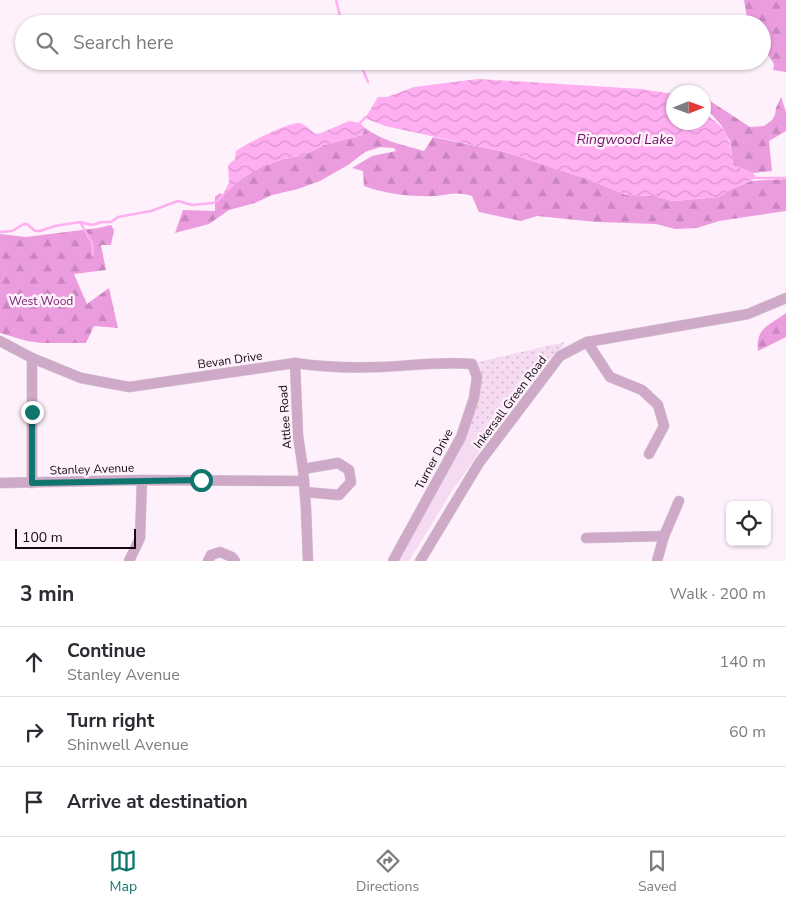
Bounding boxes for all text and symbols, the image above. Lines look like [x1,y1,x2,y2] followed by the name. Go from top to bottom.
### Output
[15,15,771,70] search box
[33,29,61,57] icon: search
[73,30,174,56] text: Search here
[666,85,711,130] north arrow
[576,130,674,149] water label: Ringwood Lake
[9,293,73,309] park label: West Wood
[197,348,263,372] street label: Bevan Drive
[470,352,550,452] street label: Inkersall Green Road
[275,384,295,450] street label: Attlee Road
[21,401,44,424] route end
[411,426,457,492] street label: Turner Drive
[49,460,135,478] street label: Stanley Avenue
[190,469,213,492] route start
[726,501,771,546] map controls
[726,501,771,546] button: locate
[15,526,136,549] scale bar
[22,528,63,547] text: 100 m
[20,580,74,608] text: 3 min
[670,583,766,605] text: Walk · 200 m
[67,638,146,664] text: Continue
[20,648,48,676] icon: ahead
[719,651,766,673] text: 140 m
[67,664,180,686] text: Stanley Avenue
[67,708,154,734] text: Turn right
[20,718,48,746] icon: right
[729,721,766,743] text: 60 m
[67,734,189,756] text: Shinwell Avenue
[20,788,48,816] icon: arrive
[67,789,248,815] text: Arrive at destination
[109,847,137,896] tab: Map
[356,847,419,896] tab: Directions
[638,847,677,896] tab: Saved

